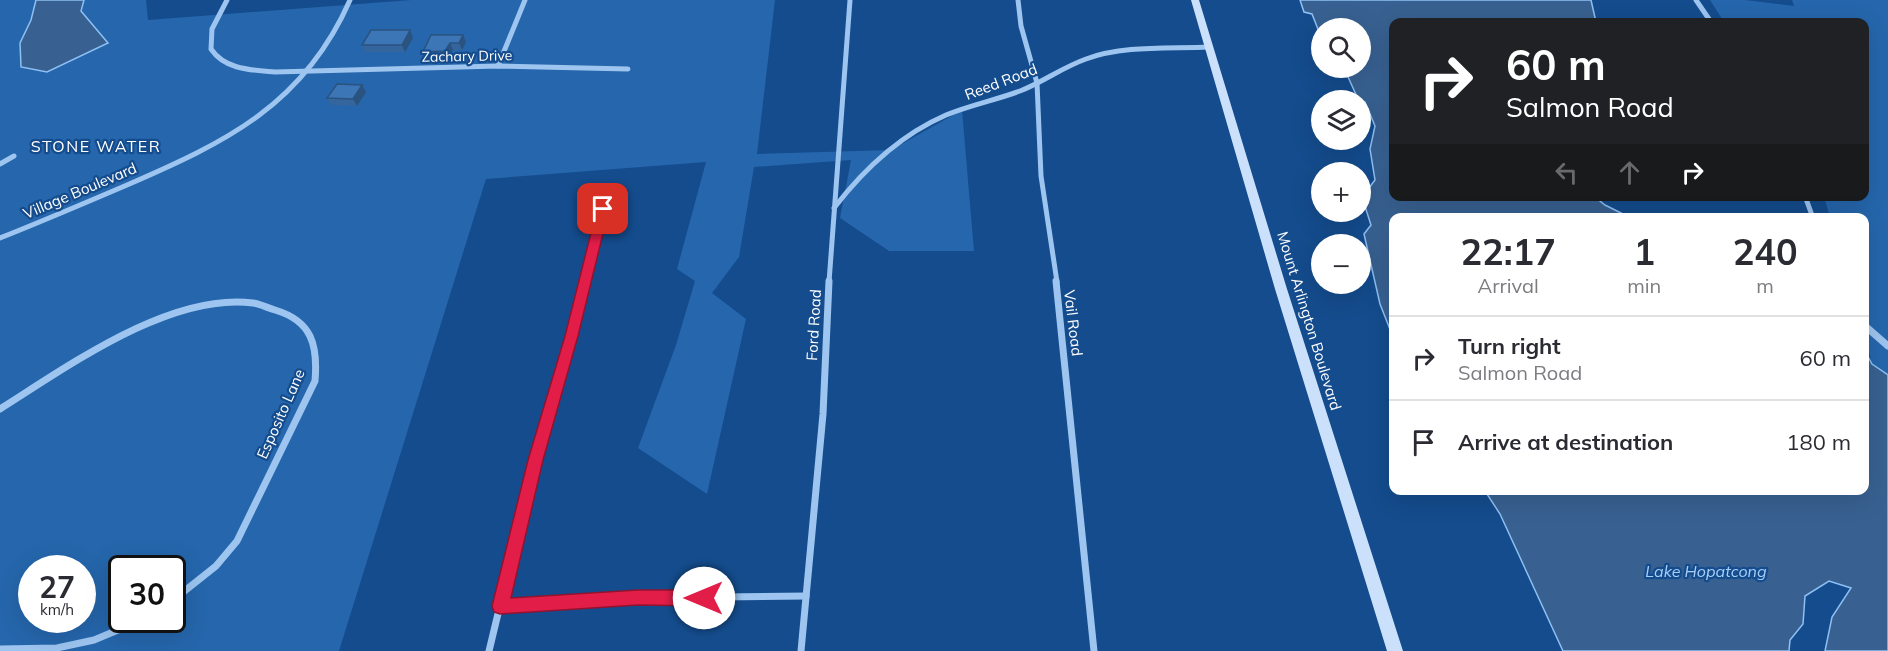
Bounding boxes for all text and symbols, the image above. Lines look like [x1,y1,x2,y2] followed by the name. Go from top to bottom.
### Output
[1311,18,1371,294] map controls
[1311,18,1371,78] button: search
[1506,38,1606,91] text: 60 m
[1407,42,1485,120] icon: right
[422,46,512,66] street label: Zachary Drive
[962,59,1040,104] street label: Reed Road
[1311,90,1371,150] button: layers
[1506,90,1674,124] text: Salmon Road
[31,136,161,156] district label: STONE WATER
[1550,156,1583,189] icon: left
[1613,156,1646,189] icon: ahead
[1676,156,1709,189] icon: right
[20,158,139,223] street label: Village Boulevard
[1311,162,1371,222] button: +
[577,183,628,234] pin
[586,192,619,225] icon: arrive
[1273,229,1346,413] street label: Mount Arlington Boulevard
[1460,229,1556,274] text: 22:17
[1633,229,1655,274] text: 1
[1733,229,1798,274] text: 240
[1311,234,1371,294] button: −
[1478,273,1539,298] text: Arrival
[1627,273,1661,298] text: min
[1756,273,1774,298] text: m
[802,289,825,361] street label: Ford Road
[1060,289,1087,357] street label: Vail Road
[1458,332,1561,360] text: Turn right
[1407,342,1440,375] icon: right
[1800,344,1851,372] text: 60 m
[1458,360,1582,385] text: Salmon Road
[252,366,309,462] street label: Esposito Lane
[1407,426,1440,459] icon: arrive
[1458,428,1673,456] text: Arrive at destination
[1786,428,1851,456] text: 180 m
[108,555,186,633] speed limit sign: 30
[1645,561,1767,581] water label: Lake Hopatcong
[672,566,736,630] position arrow
[39,568,75,606] text: 27
[40,600,74,619] text: km/h

